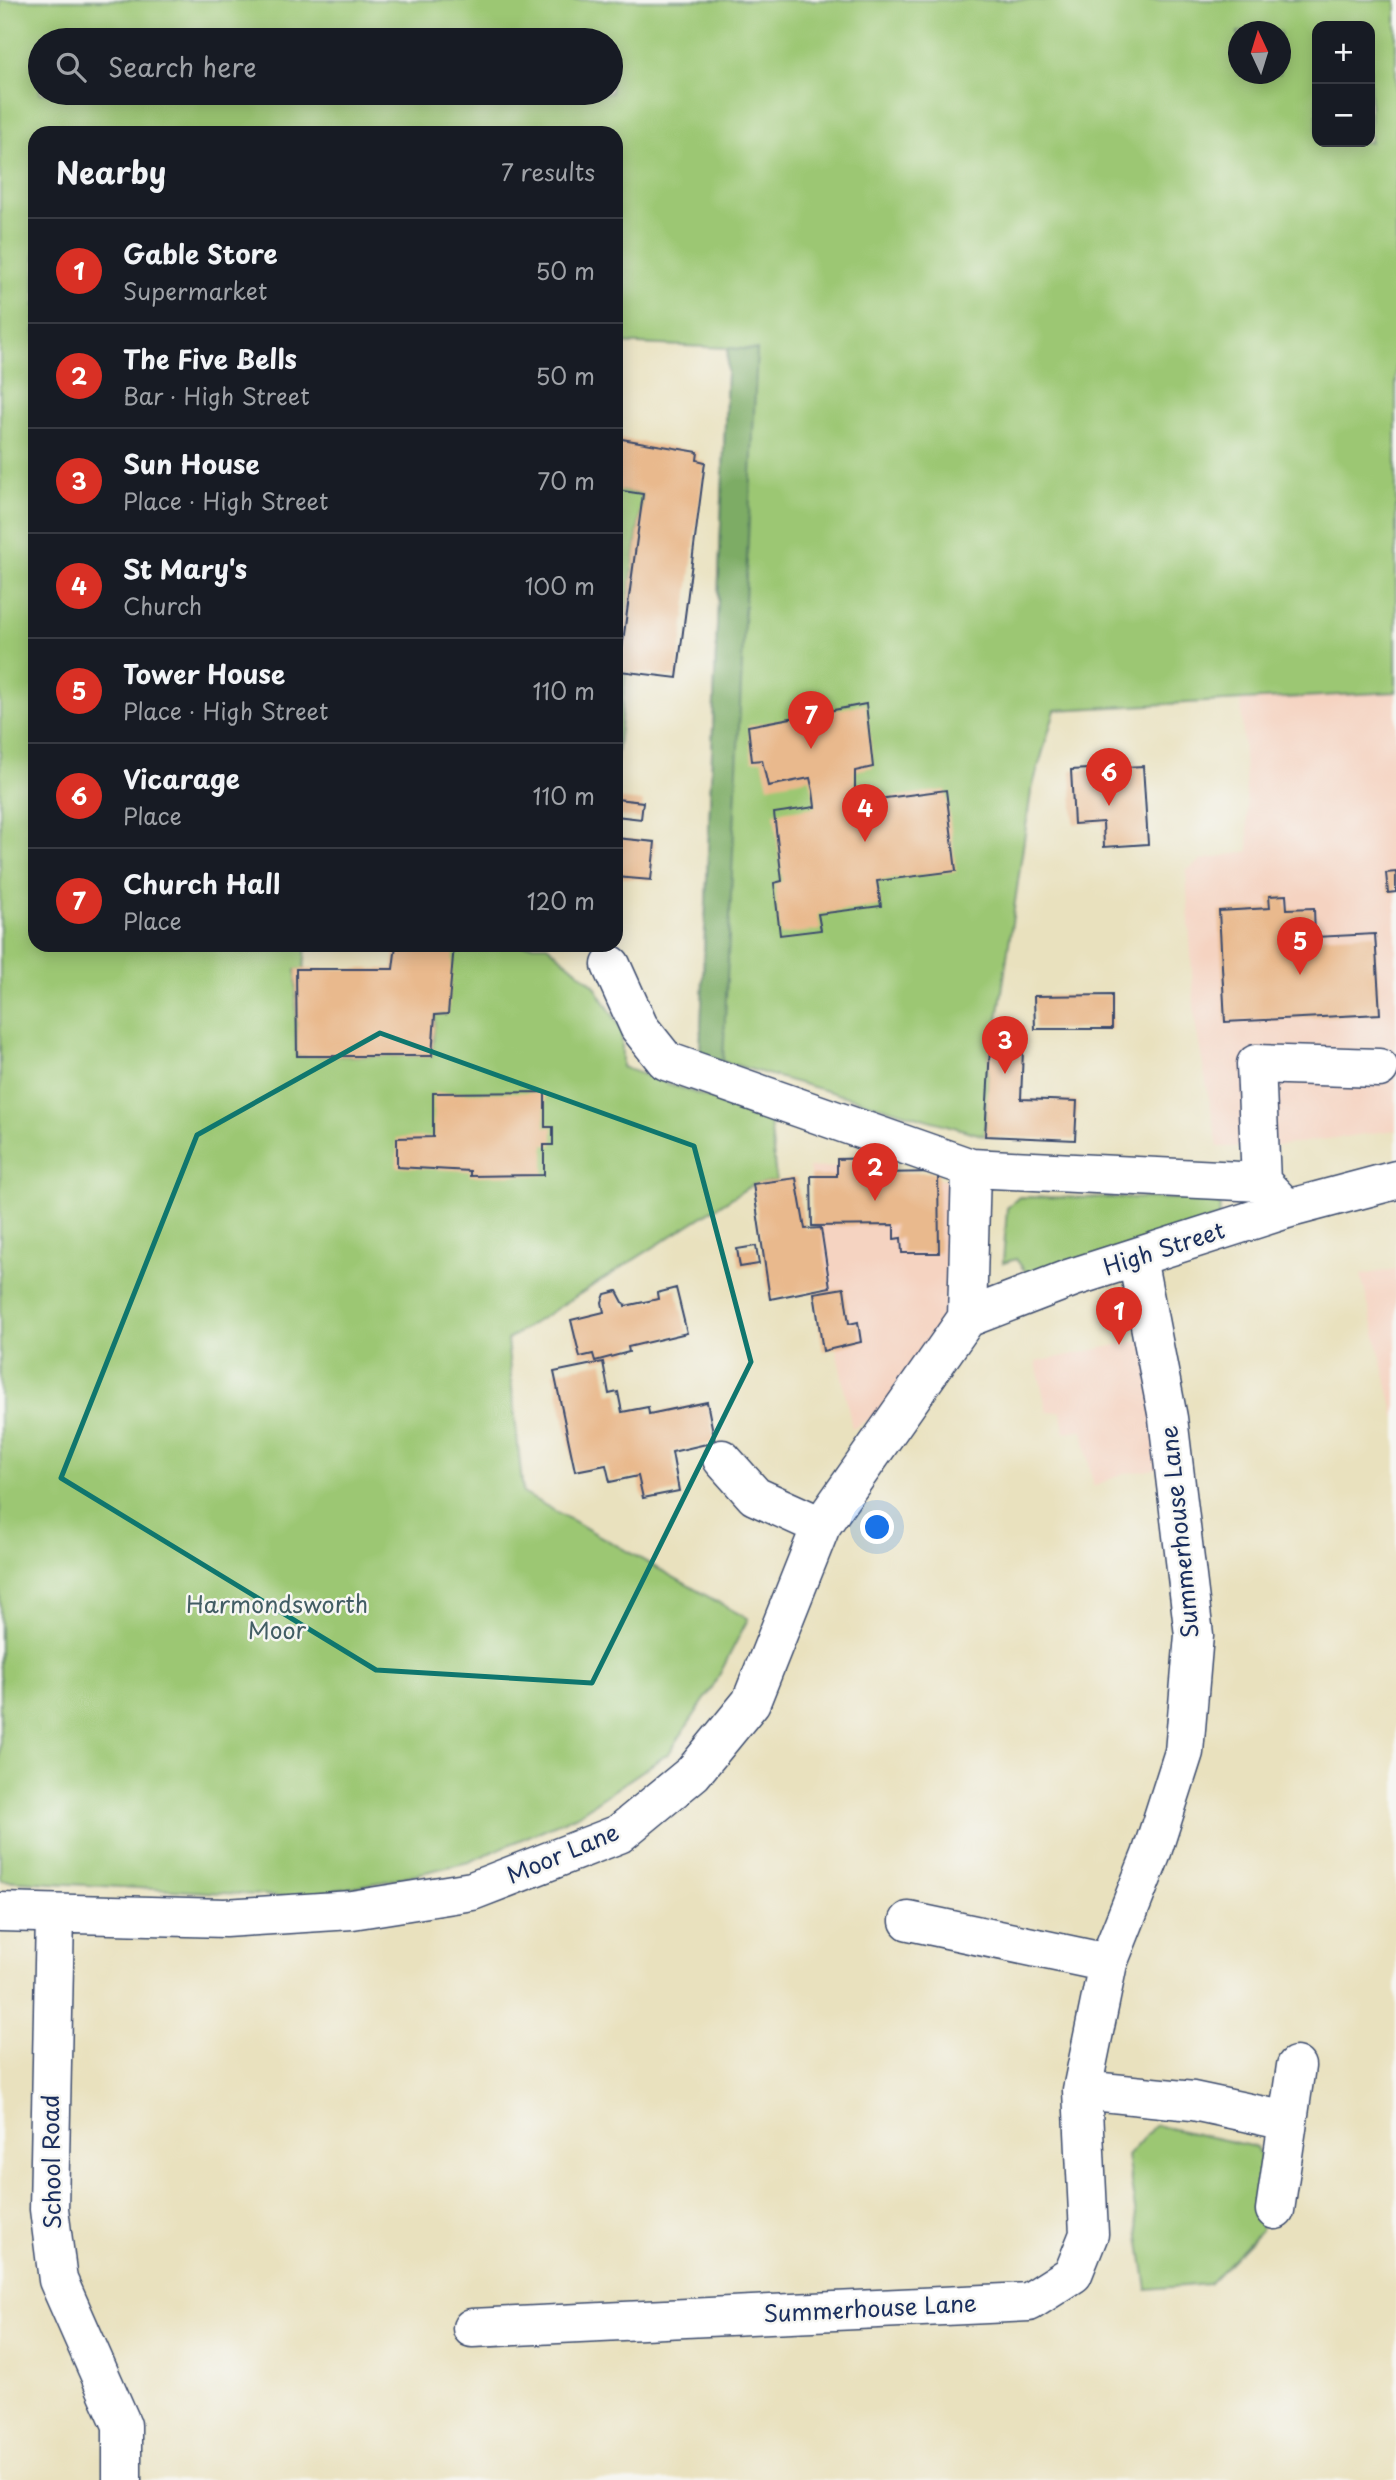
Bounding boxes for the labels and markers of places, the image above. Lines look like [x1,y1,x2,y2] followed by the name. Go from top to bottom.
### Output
[788,691,834,749] pin: 7
[1086,748,1132,806] pin: 6
[842,784,888,842] pin: 4
[1277,917,1323,975] pin: 5
[982,1016,1028,1074] pin: 3
[852,1143,898,1201] pin: 2
[1096,1287,1142,1345] pin: 1

